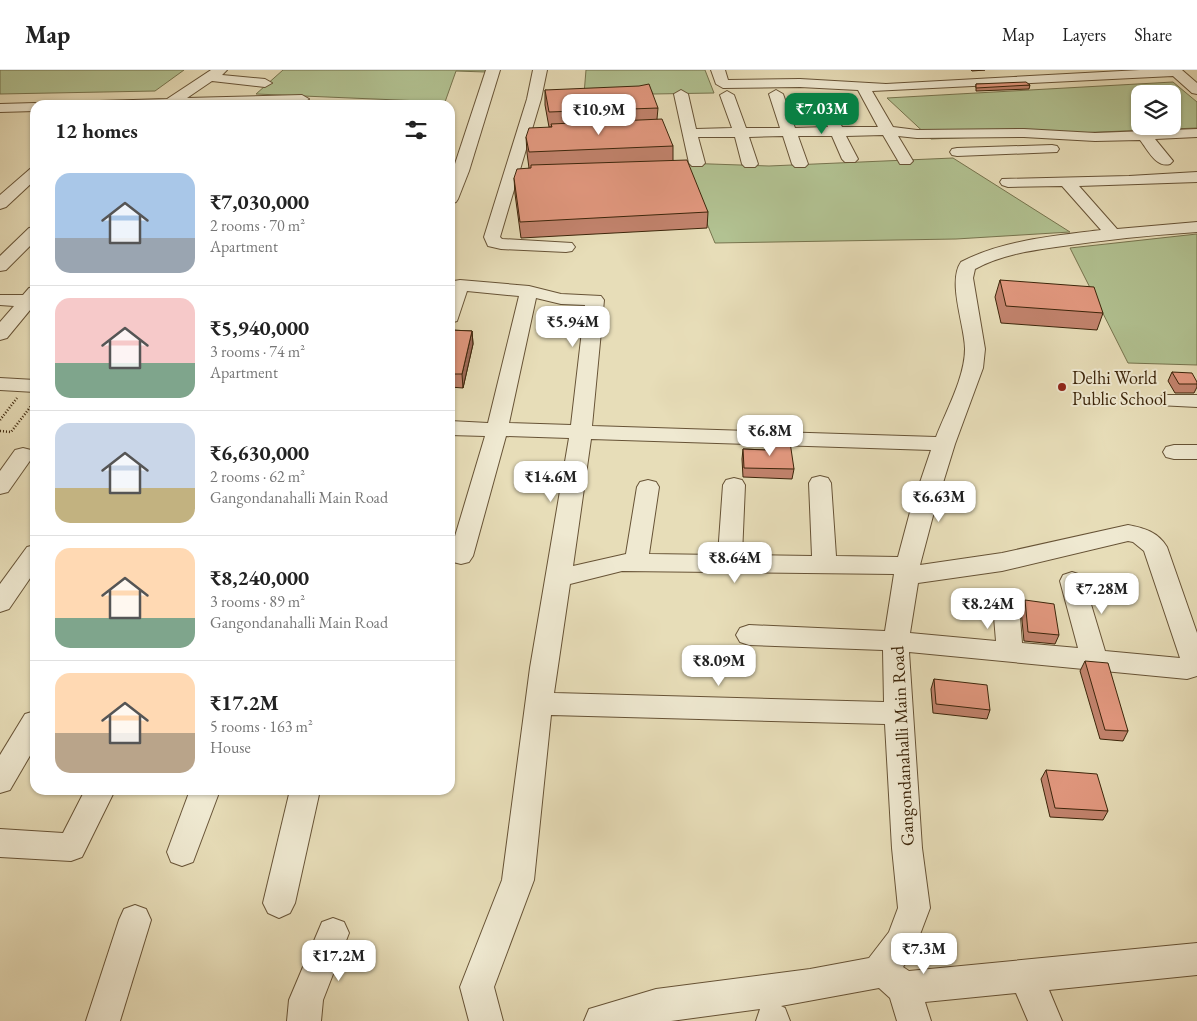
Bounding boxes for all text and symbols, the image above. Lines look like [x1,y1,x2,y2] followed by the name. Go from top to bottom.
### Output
[25,19,70,50] text: Map
[1002,23,1034,46] text: Map
[1062,23,1106,46] text: Layers
[1134,23,1172,46] text: Share
[1131,85,1181,135] map controls
[1131,85,1181,135] button: layers
[781,92,863,135] pin: ₹7.03M
[558,93,640,136] pin: ₹10.9M
[796,98,848,119] text: ₹7.03M
[573,99,625,120] text: ₹10.9M
[402,116,430,144] icon: filters
[55,117,138,144] text: 12 homes
[210,188,309,215] text: ₹7,030,000
[95,193,155,253] icon: home
[210,215,305,236] text: 2 rooms · 70 m²
[210,236,278,257] text: Apartment
[532,306,614,348] pin: ₹5.94M
[547,311,599,332] text: ₹5.94M
[210,314,309,341] text: ₹5,940,000
[95,318,155,378] icon: home
[210,341,305,362] text: 3 rooms · 74 m²
[210,362,278,383] text: Apartment
[1072,366,1167,410] place label: Delhi World Public School
[1056,381,1068,393] marker: Delhi World Public School
[735,414,805,457] pin: ₹6.8M
[748,420,792,441] text: ₹6.8M
[210,439,309,466] text: ₹6,630,000
[95,443,155,503] icon: home
[510,460,592,503] pin: ₹14.6M
[210,466,305,487] text: 2 rooms · 62 m²
[525,466,577,487] text: ₹14.6M
[898,480,980,523] pin: ₹6.63M
[913,486,965,507] text: ₹6.63M
[210,487,388,508] text: Gangondanahalli Main Road
[694,542,776,584] pin: ₹8.64M
[709,547,761,568] text: ₹8.64M
[210,564,309,591] text: ₹8,240,000
[95,568,155,628] icon: home
[1061,572,1143,615] pin: ₹7.28M
[1076,578,1128,599] text: ₹7.28M
[947,588,1029,630] pin: ₹8.24M
[210,591,305,612] text: 3 rooms · 89 m²
[962,593,1014,614] text: ₹8.24M
[210,612,388,633] text: Gangondanahalli Main Road
[678,644,760,687] pin: ₹8.09M
[885,644,919,847] street label: Gangondanahalli Main Road
[693,650,745,671] text: ₹8.09M
[210,689,279,716] text: ₹17.2M
[95,693,155,753] icon: home
[210,716,313,737] text: 5 rooms · 163 m²
[210,737,251,758] text: House
[889,932,959,975] pin: ₹7.3M
[902,938,946,959] text: ₹7.3M
[298,940,380,982] pin: ₹17.2M
[313,945,365,966] text: ₹17.2M

